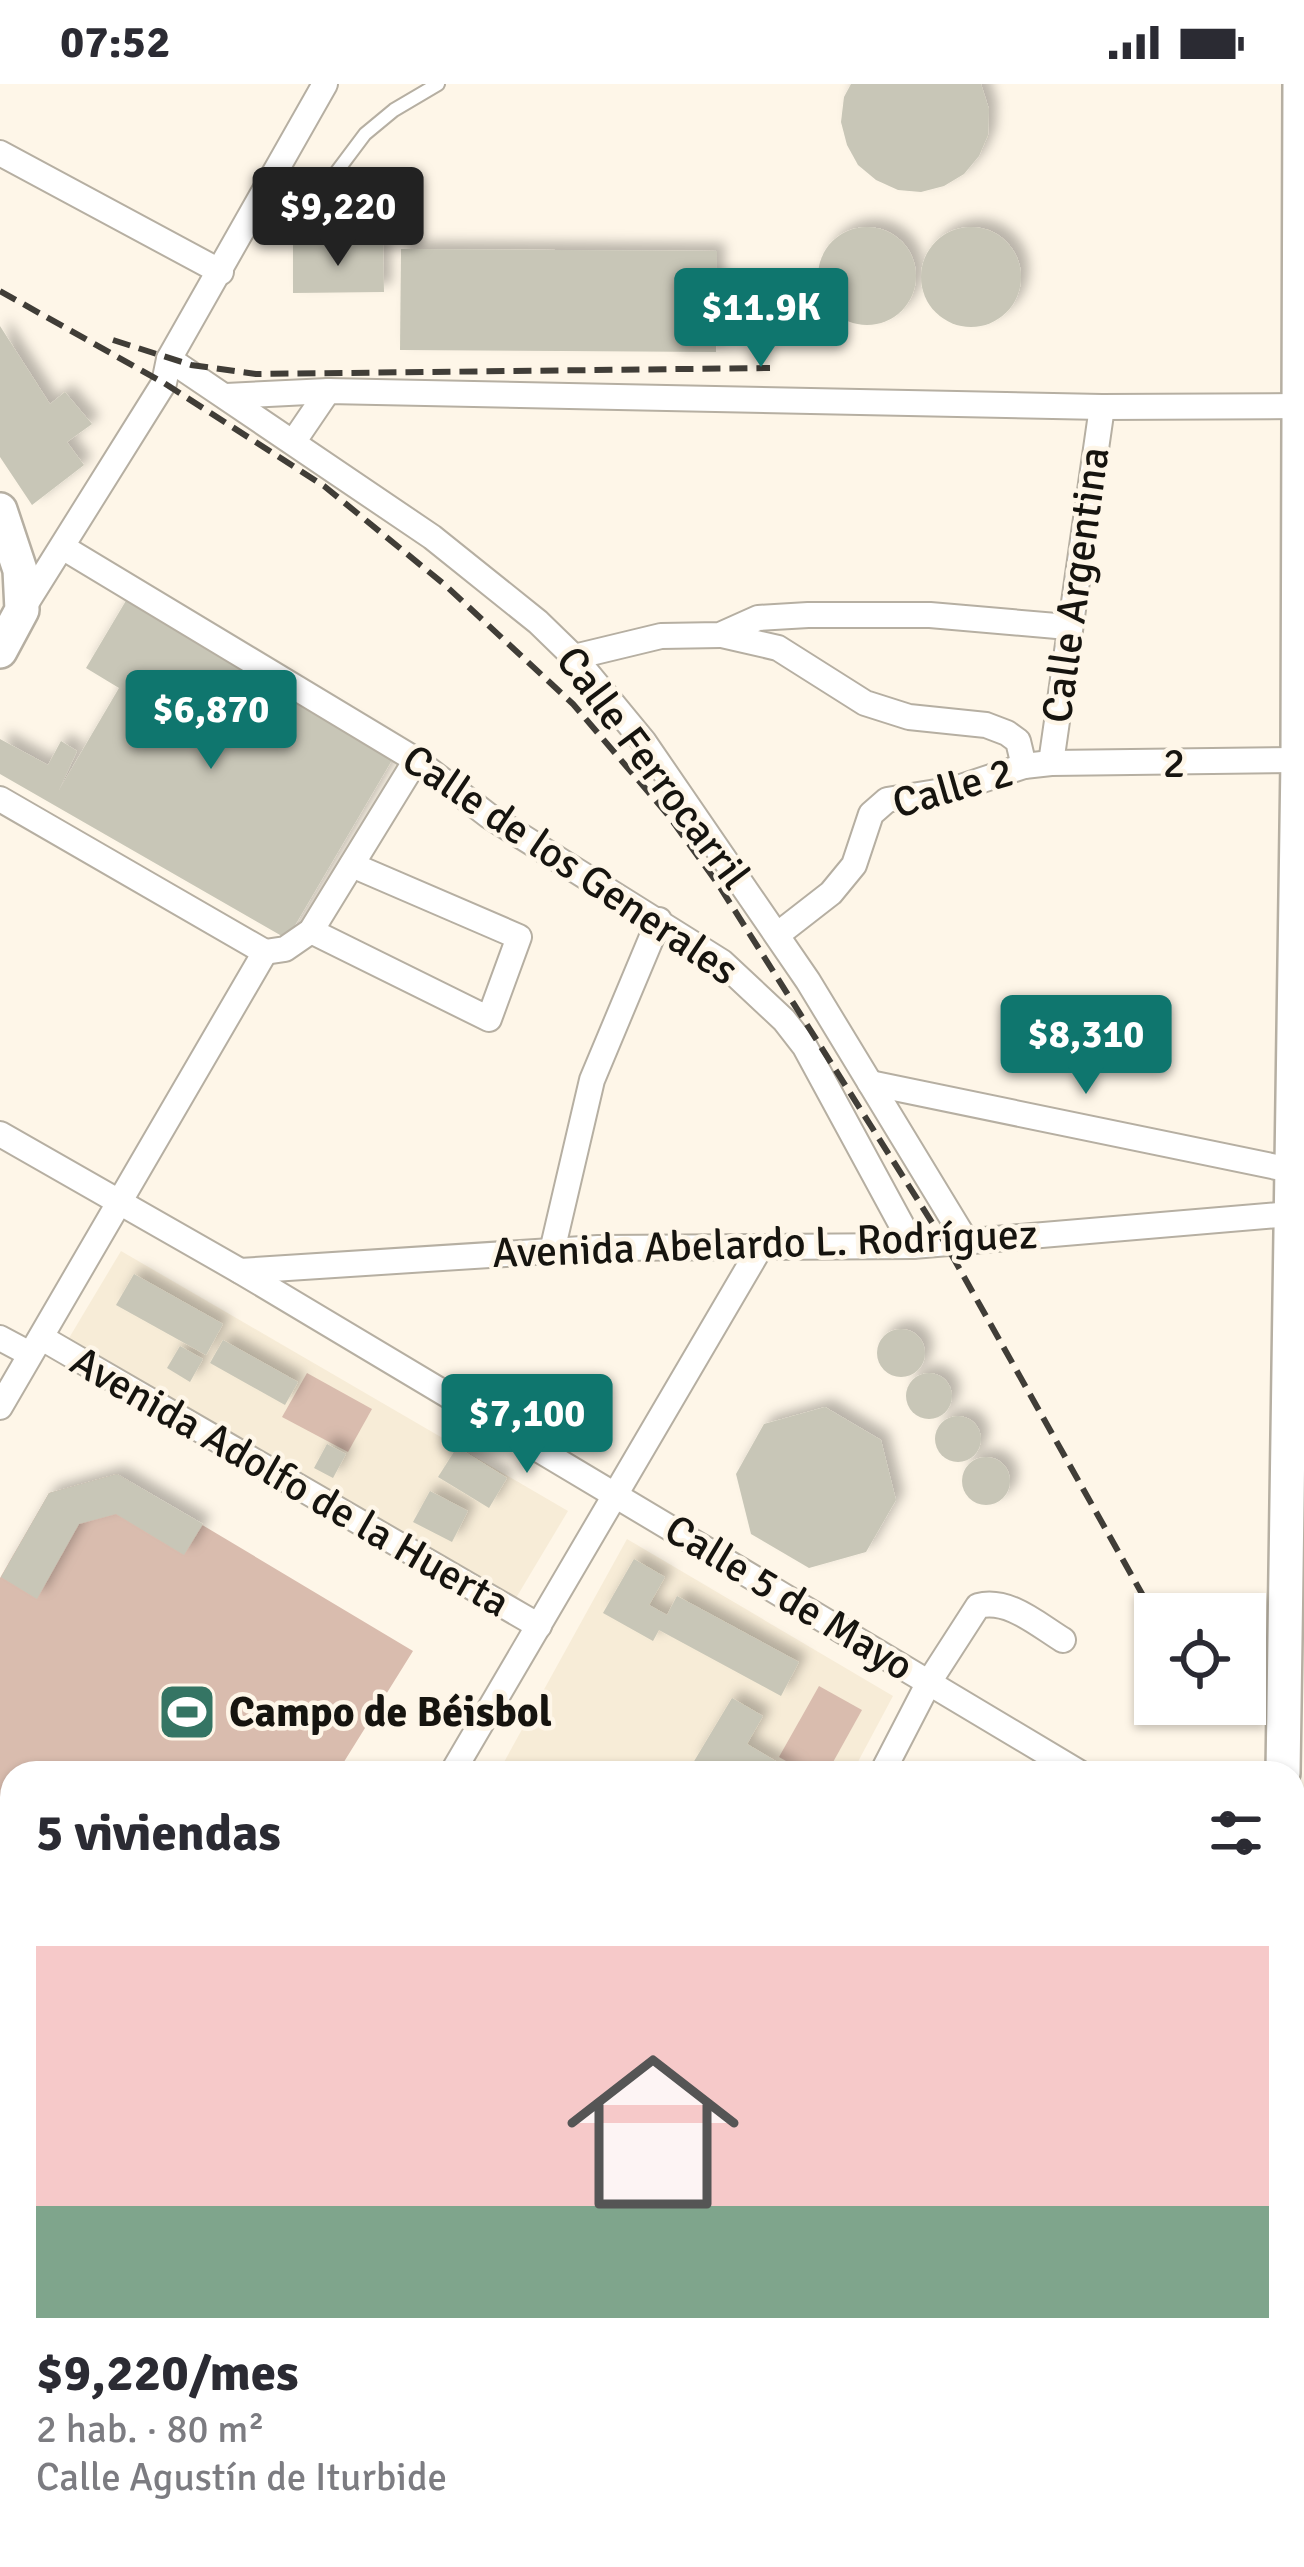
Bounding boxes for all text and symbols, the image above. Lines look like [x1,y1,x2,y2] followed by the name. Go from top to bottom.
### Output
[60,15,170,70] text: 07:52
[240,167,436,269] pin: $9,220
[280,182,396,230] text: $9,220
[663,268,859,370] pin: $11.9K
[701,283,821,331] text: $11.9K
[1031,444,1121,726] street label: Calle Argentina
[545,637,761,899] street label: Calle Ferrocarril
[113,670,309,772] pin: $6,870
[153,685,269,733] text: $6,870
[392,734,748,996] street label: Calle de los Generales
[1163,738,1185,789] street label: 2
[887,747,1019,829] street label: Calle 2
[988,995,1184,1097] pin: $8,310
[1028,1010,1144,1058] text: $8,310
[491,1209,1039,1279] street label: Avenida Abelardo L. Rodríguez
[62,1335,518,1629] street label: Avenida Adolfo de la Huerta
[429,1374,625,1476] pin: $7,100
[469,1389,585,1437] text: $7,100
[656,1504,922,1692] street label: Calle 5 de Mayo
[1134,1593,1266,1725] map controls
[1134,1593,1266,1725] button: locate
[156,1681,218,1743] sports icon: Campo de Béisbol
[229,1687,552,1738] place label: Campo de Béisbol
[1203,1800,1269,1866] icon: filters
[36,1802,281,1865] text: 5 viviendas
[545,2024,761,2240] icon: home
[36,2342,299,2405] text: $9,220/mes
[36,2405,265,2453] text: 2 hab. · 80 m²
[36,2453,447,2501] text: Calle Agustín de Iturbide

